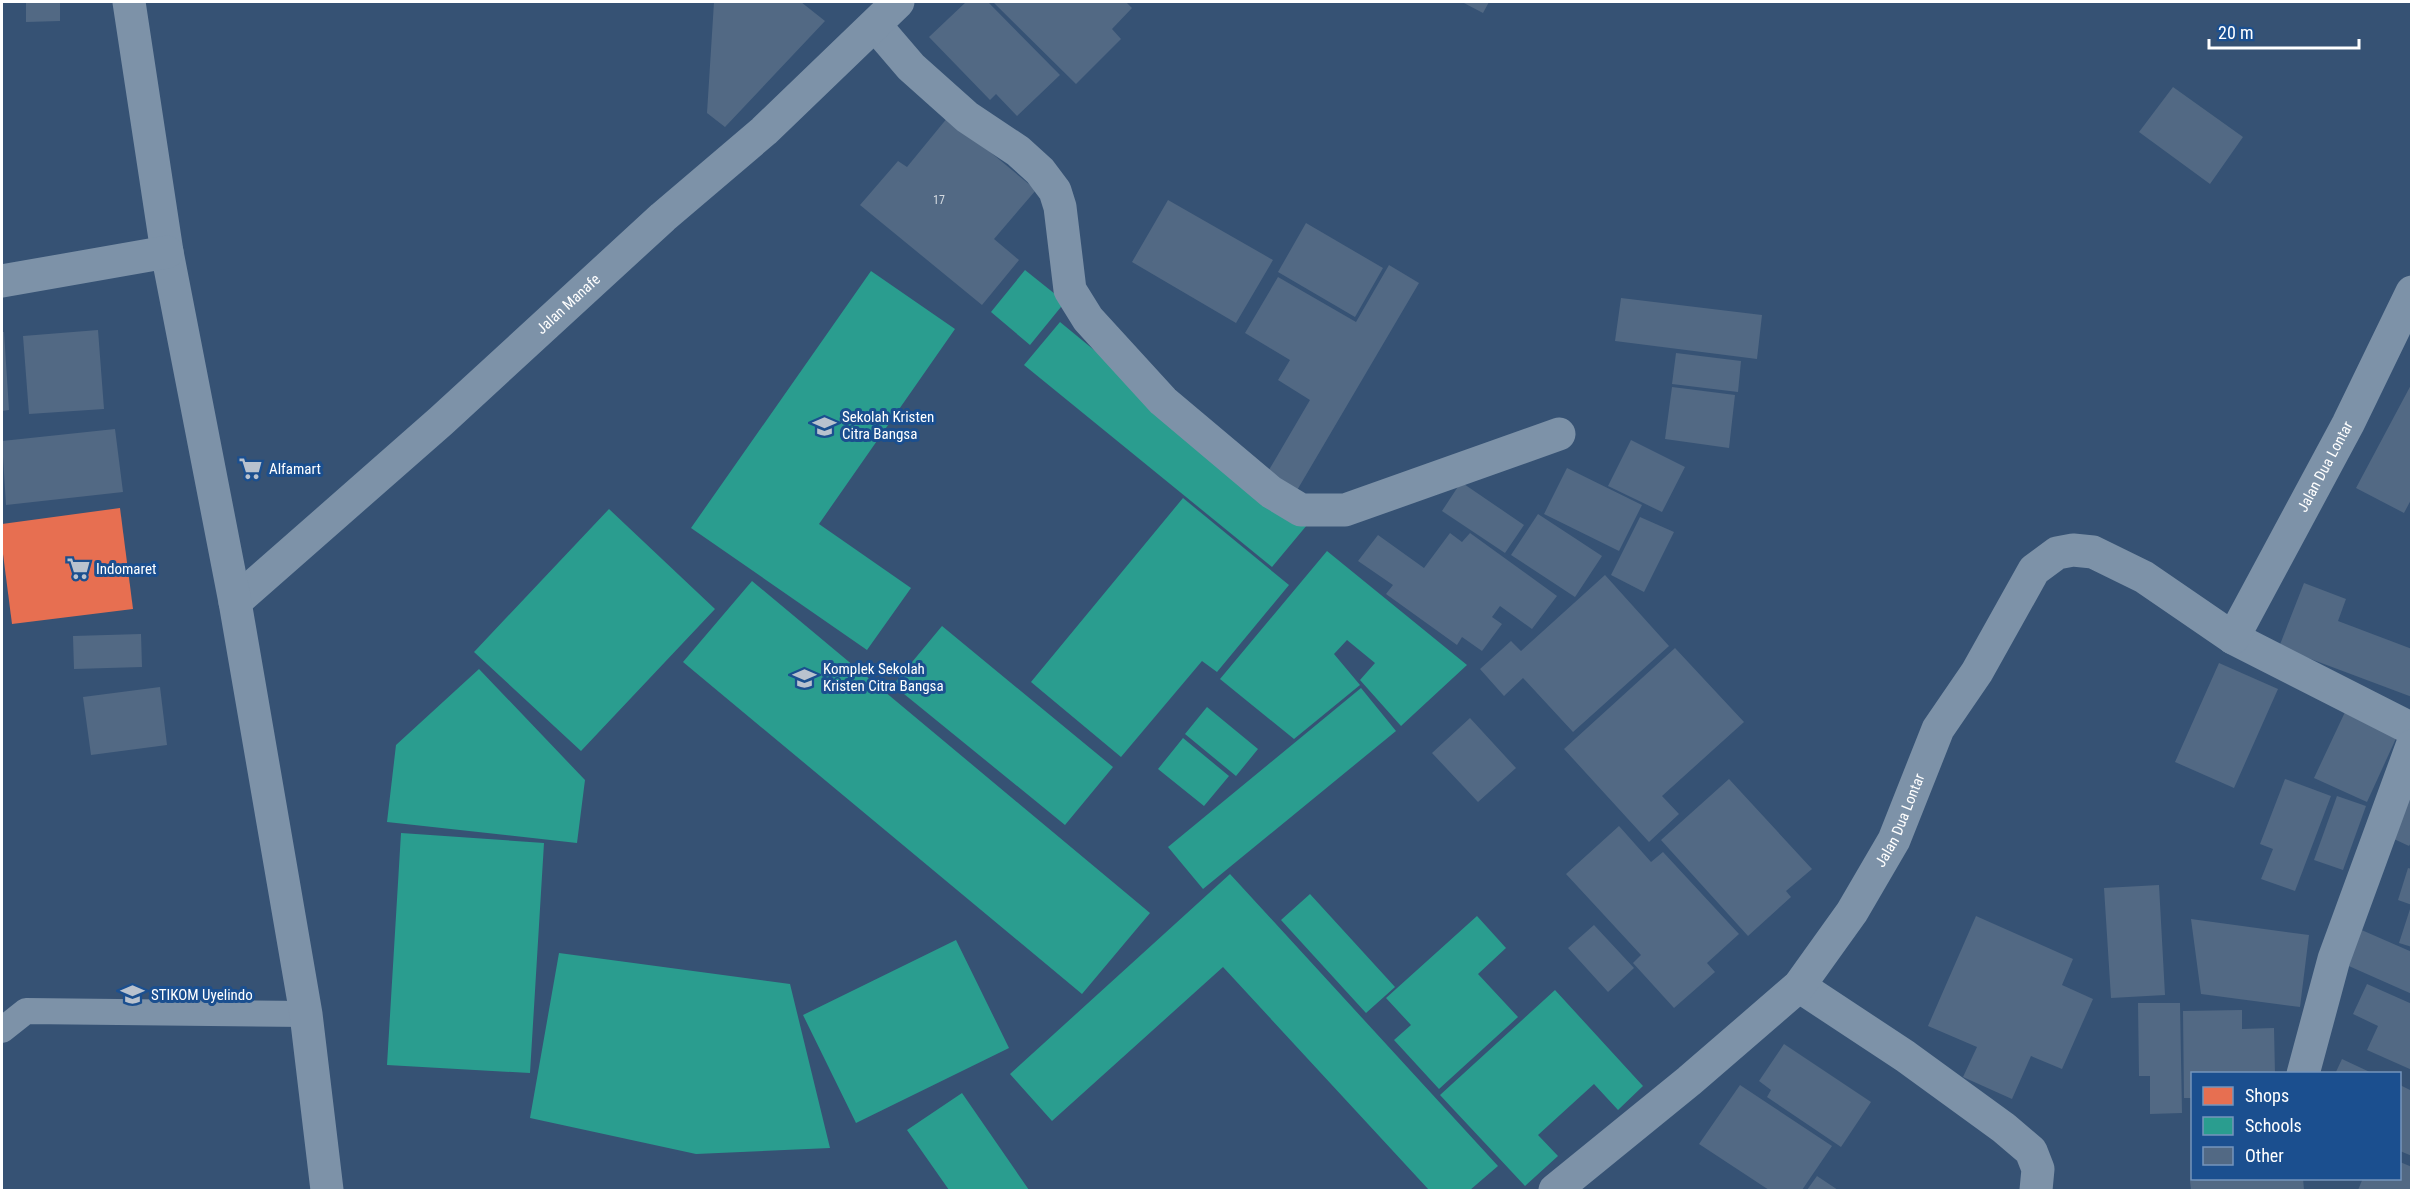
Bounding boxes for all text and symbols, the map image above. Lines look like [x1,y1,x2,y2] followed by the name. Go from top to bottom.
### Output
[2209,12,2359,50] scale bar
[2218,22,2253,43] text: 20 m
[933,193,945,207] house number: 17
[533,270,604,338] street label: Jalan Manafe
[842,408,934,443] place label: Sekolah Kristen Citra Bangsa
[811,413,837,439] school or university icon: Sekolah Kristen Citra Bangsa
[2293,418,2357,515] street label: Jalan Dua Lontar
[238,456,264,482] supermarket icon: Alfamart
[269,460,321,478] place label: Alfamart
[65,556,91,582] supermarket icon: Indomaret
[96,560,156,578] place label: Indomaret
[823,660,944,695] place label: Komplek Sekolah Kristen Citra Bangsa
[792,665,818,691] school or university icon: Komplek Sekolah Kristen Citra Bangsa
[1871,771,1929,870] street label: Jalan Dua Lontar
[120,982,146,1008] school or university icon: STIKOM Uyelindo
[151,986,253,1004] place label: STIKOM Uyelindo
[2191,1072,2401,1180] legend
[2245,1085,2289,1106] text: Shops
[2245,1115,2302,1136] text: Schools
[2245,1145,2284,1166] text: Other

